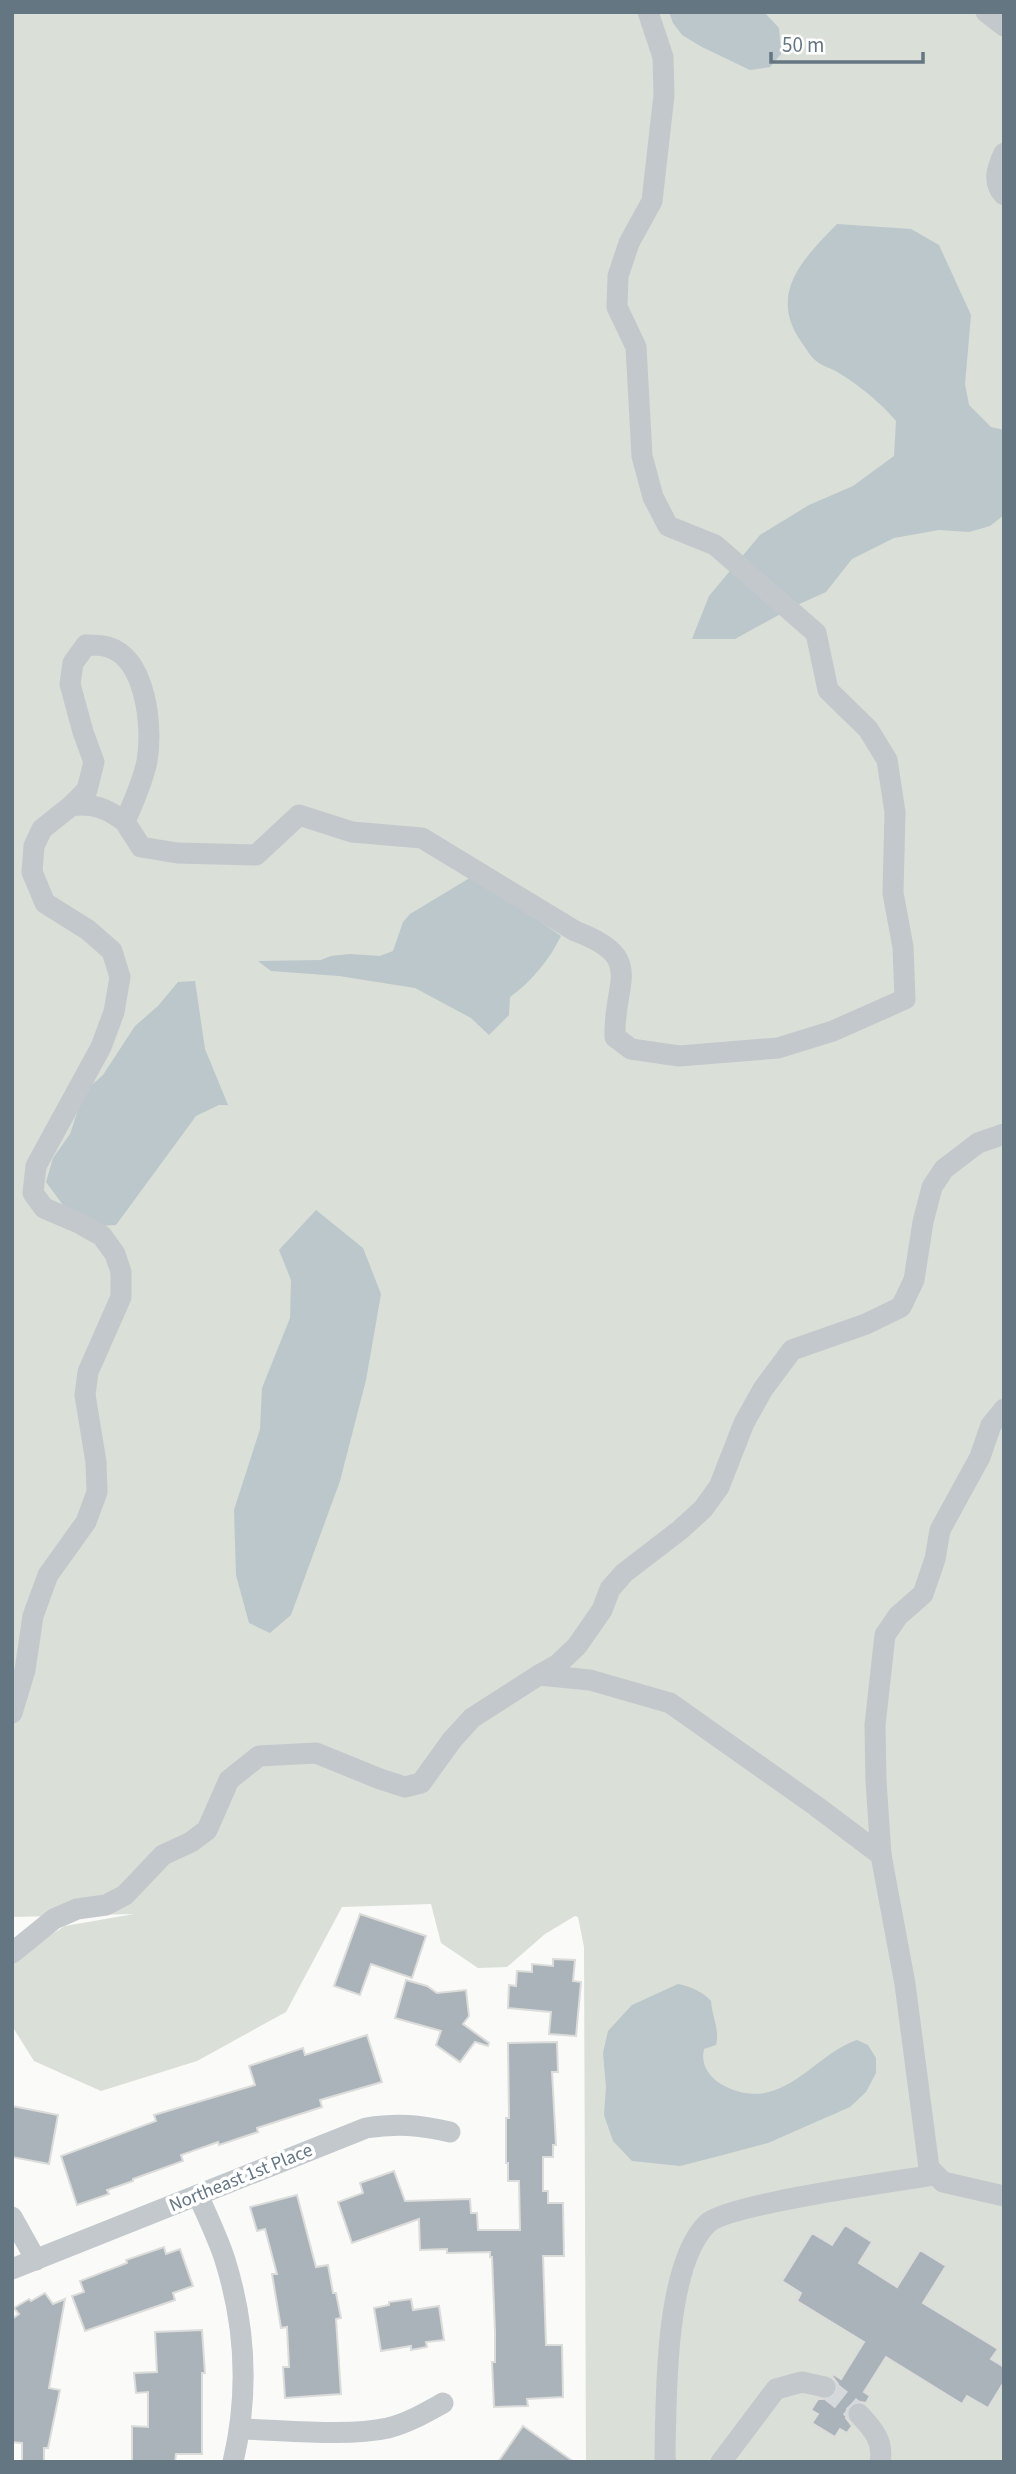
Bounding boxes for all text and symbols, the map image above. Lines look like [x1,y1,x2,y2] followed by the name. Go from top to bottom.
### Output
[771,21,923,65] scale bar
[782,30,824,60] text: 50 m
[165,2137,317,2219] street label: Northeast 1st Place

